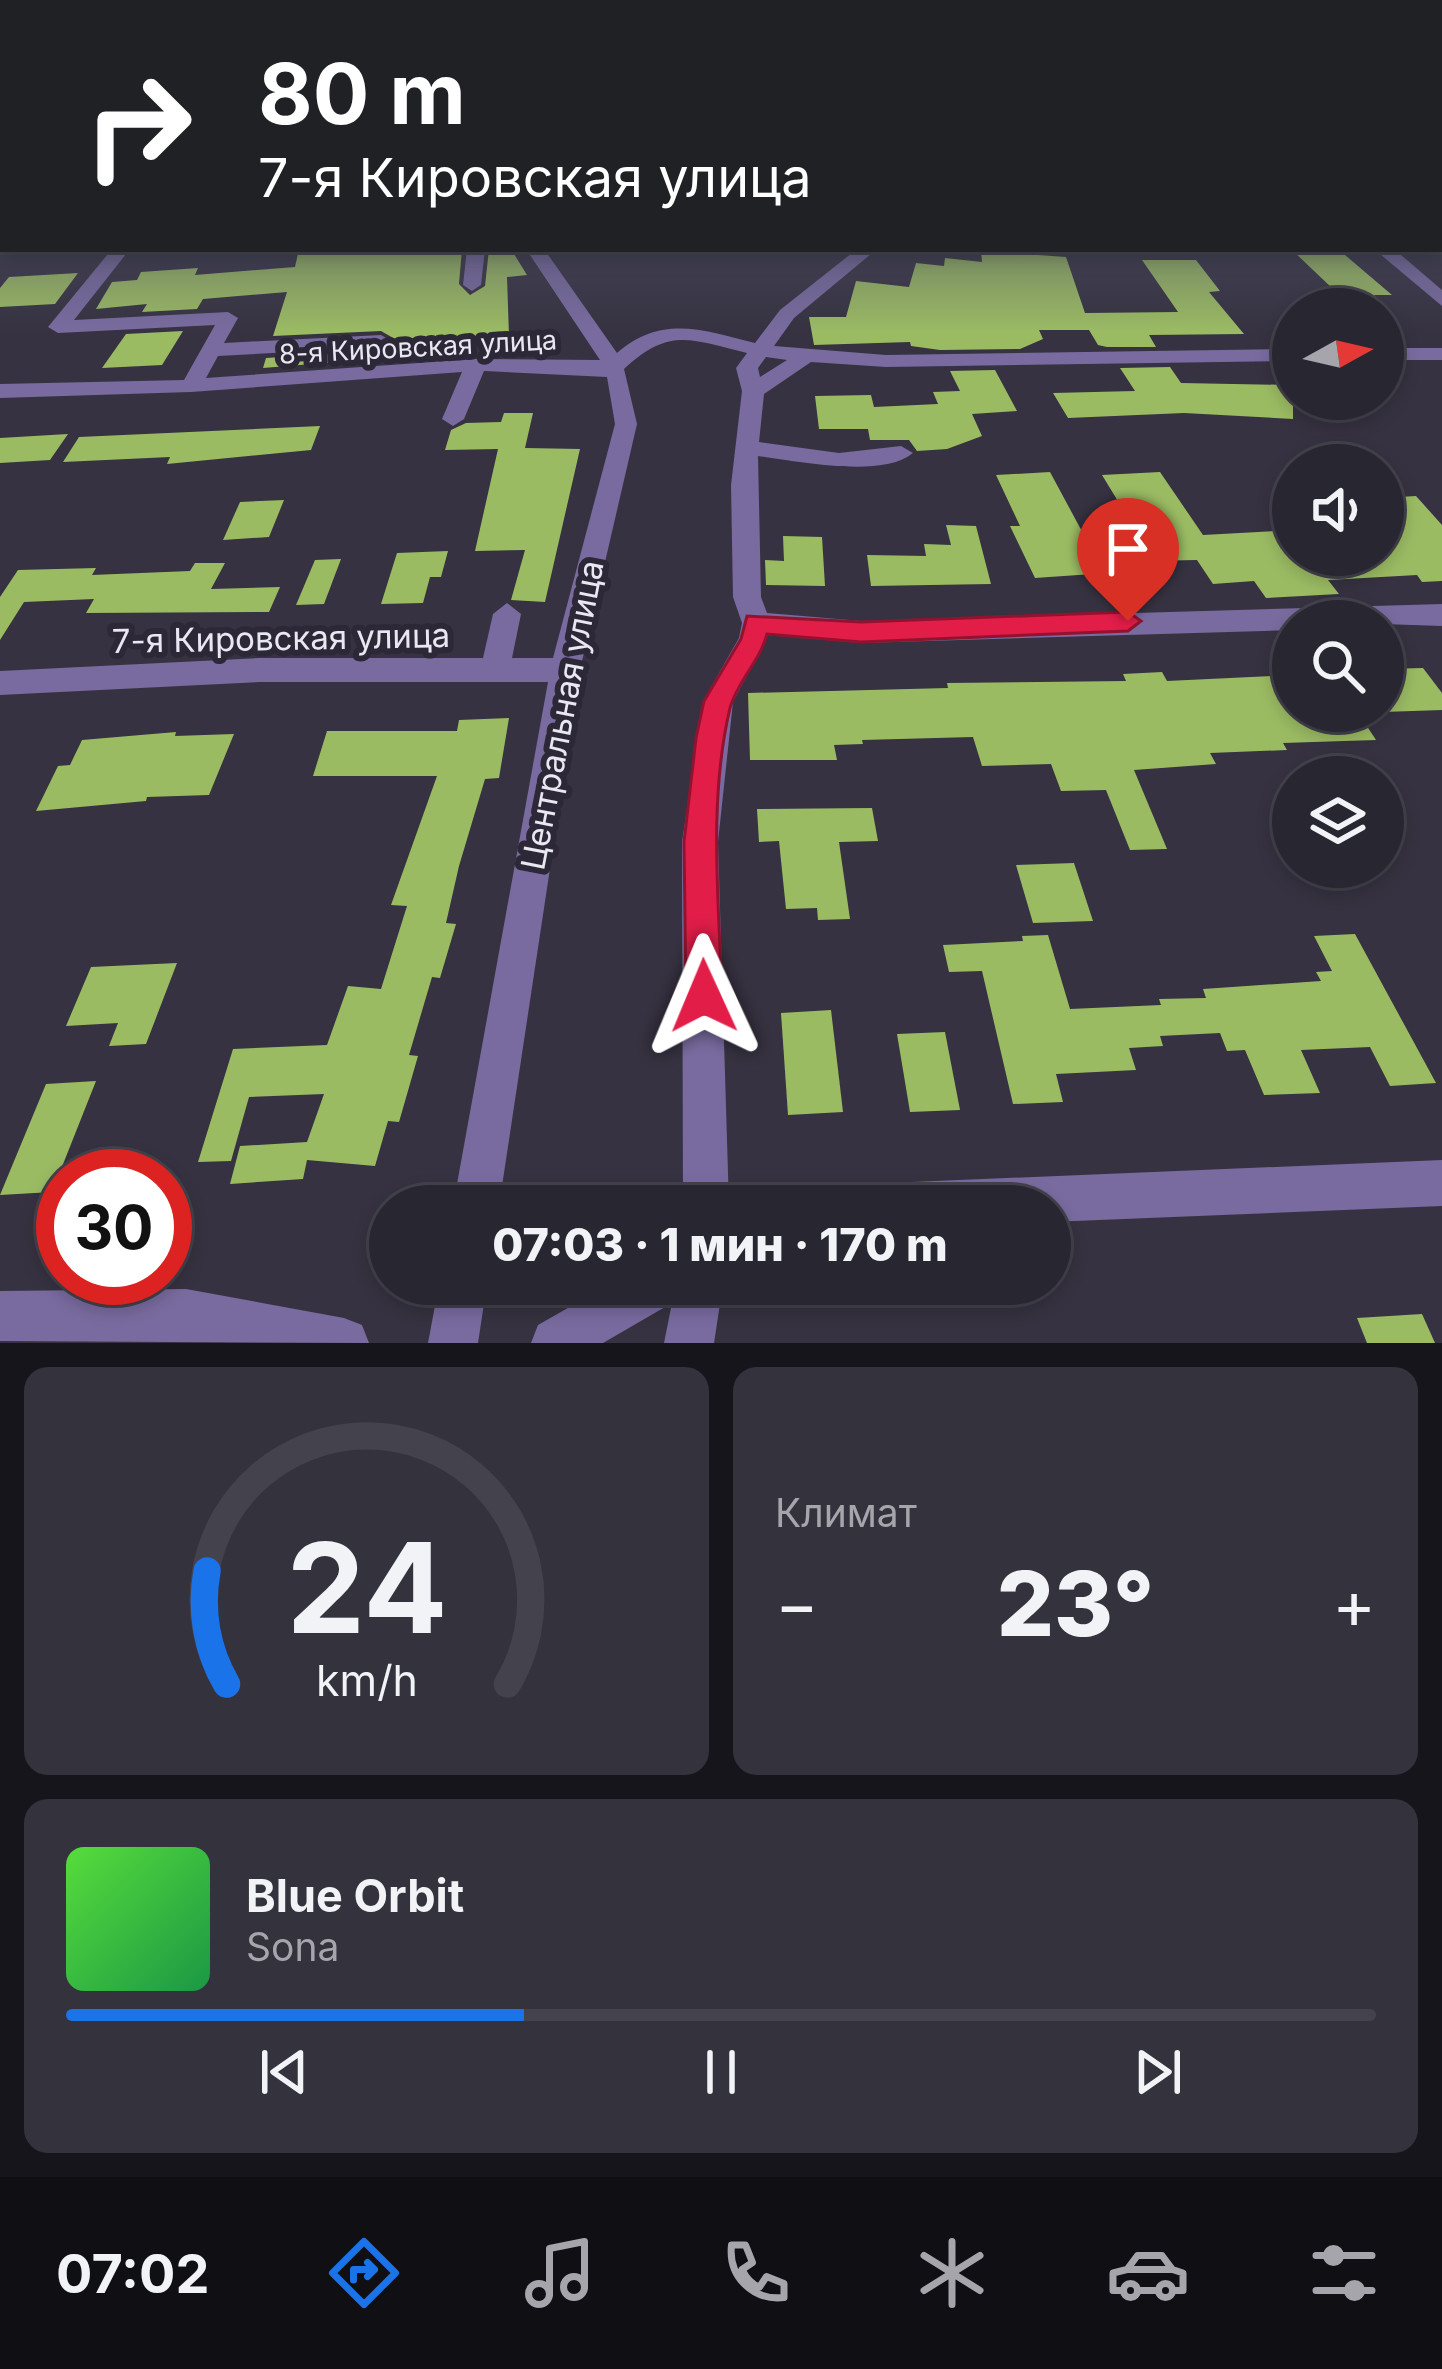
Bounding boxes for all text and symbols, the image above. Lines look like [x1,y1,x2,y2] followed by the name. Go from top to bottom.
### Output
[258,43,466,144] text: 80 m
[60,48,216,204] icon: right
[258,145,812,210] text: 7-я Кировская улица
[1272,288,1404,420] north arrow
[1272,288,1404,888] map controls
[278,323,558,371] street label: 8-я Кировская улица
[1272,444,1404,576] button: sound
[1077,498,1179,621] pin
[1095,516,1161,582] icon: arrive
[512,557,612,873] street label: Центральная улица
[1272,600,1404,732] button: search
[111,615,451,661] street label: 7-я Кировская улица
[1272,756,1404,888] button: layers
[641,933,767,1059] position arrow
[36,1149,192,1305] speed limit sign: 30
[492,1217,948,1272] text: 07:03 · 1 мин · 170 m
[775,1489,917,1536] text: Климат
[286,1512,447,1663] text: 24
[997,1549,1154,1658] text: 23°
[775,1564,819,1644] text: −
[1332,1564,1376,1644] text: +
[316,1654,417,1706] text: km/h
[246,1868,464,1923] text: Blue Orbit
[246,1923,339,1970] text: Sona
[251,2039,317,2105] icon: previous
[688,2039,754,2105] icon: pause
[1125,2039,1191,2105] icon: next
[322,2231,406,2315] icon: directions
[518,2231,602,2315] icon: music
[714,2231,798,2315] icon: phone
[910,2231,994,2315] icon: climate
[1106,2231,1190,2315] icon: car
[1302,2231,1386,2315] icon: filters
[56,2241,209,2306] text: 07:02

